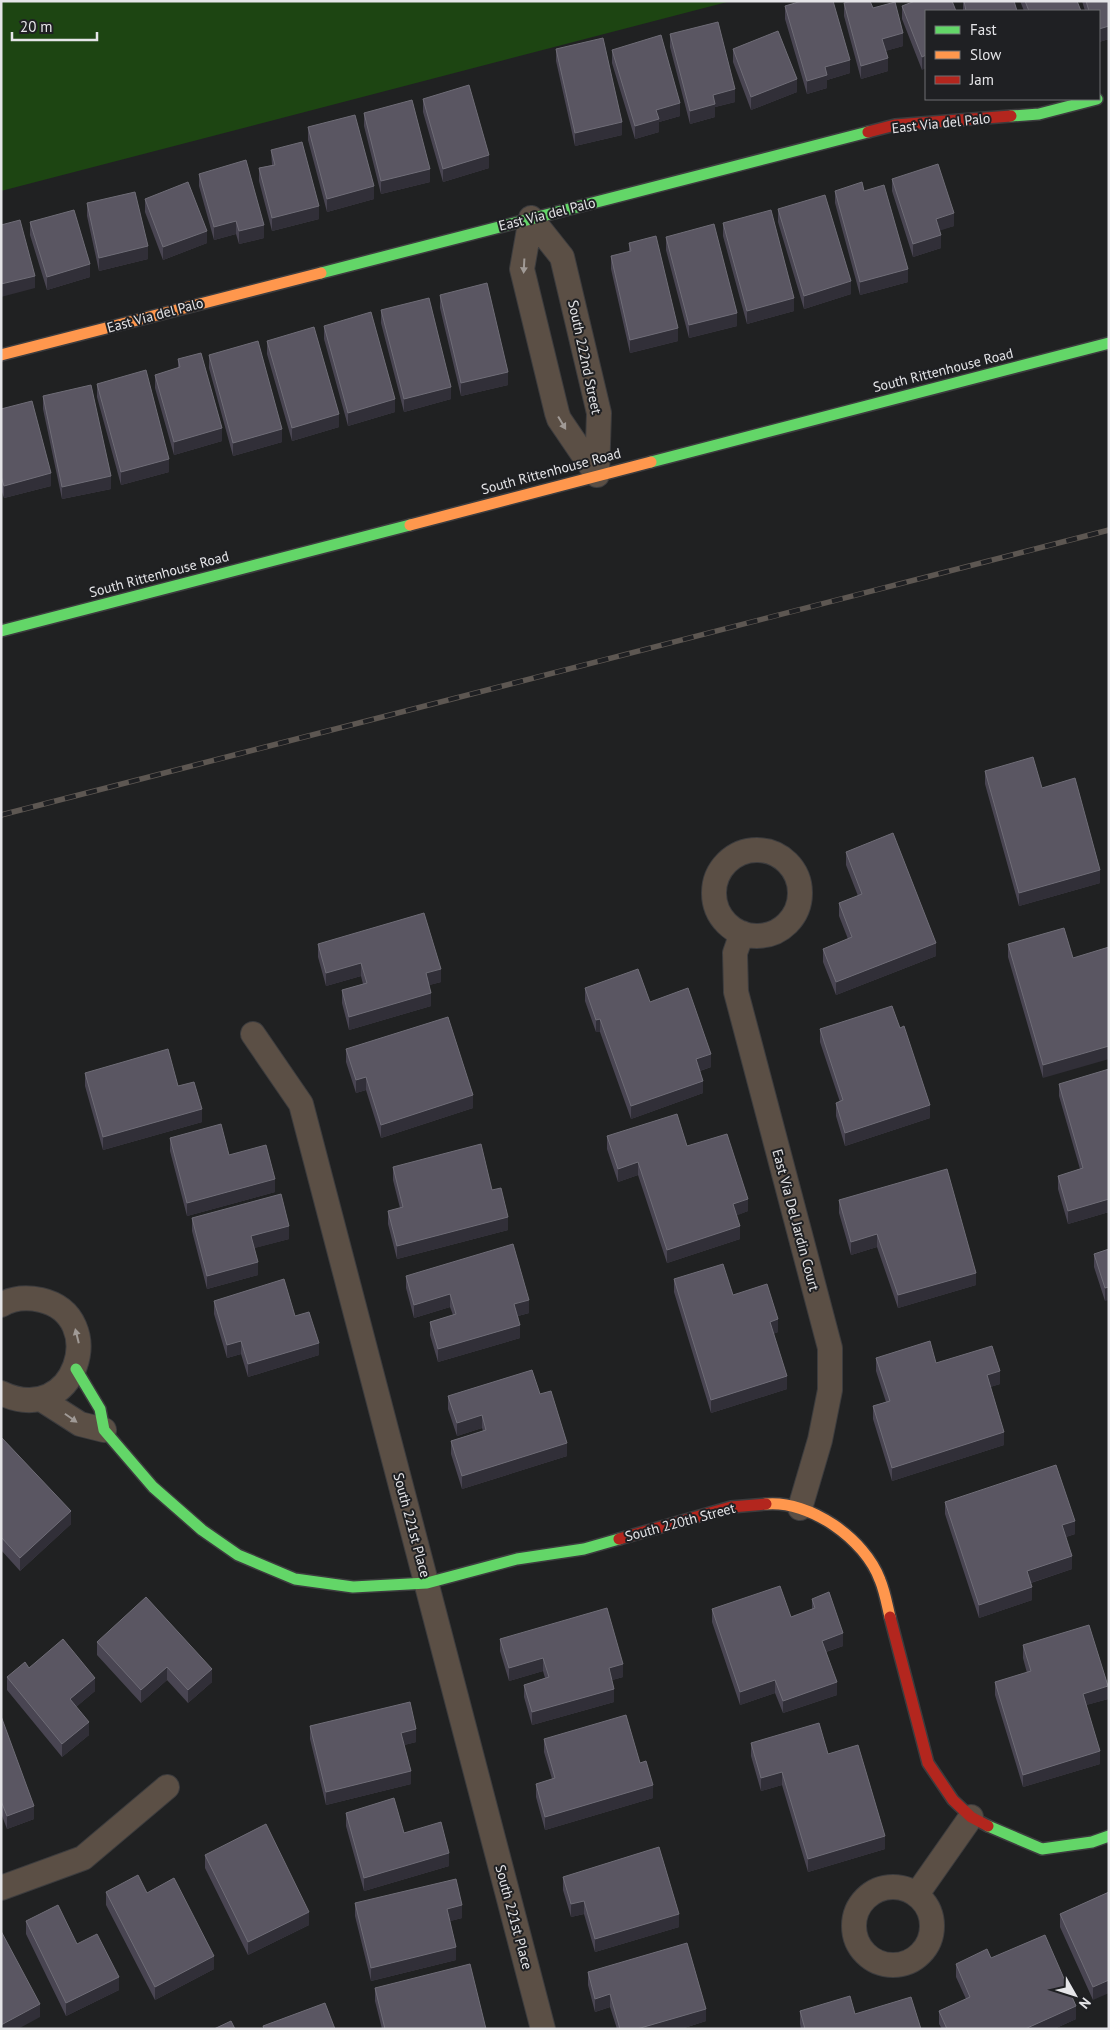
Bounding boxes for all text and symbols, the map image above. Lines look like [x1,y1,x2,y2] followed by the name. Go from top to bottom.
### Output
[12,10,98,42] scale bar
[925,10,1100,100] legend
[20,17,53,36] text: 20 m
[970,20,997,39] text: Fast
[970,45,1001,64] text: Slow
[969,70,994,89] text: Jam
[891,109,991,137] street label: East Via del Palo
[497,193,597,235] street label: East Via del Palo
[520,258,528,274] one-way arrow
[105,293,205,337] street label: East Via del Palo
[564,298,606,416] street label: South 222nd Street
[871,344,1015,396] street label: South Rittenhouse Road
[558,416,567,429] one-way arrow
[479,444,623,498] street label: South Rittenhouse Road
[87,547,231,601] street label: South Rittenhouse Road
[768,1147,824,1293] street label: East Via Del Jardin Court
[73,1329,81,1344] one-way arrow
[64,1413,78,1423] one-way arrow
[389,1471,435,1579] street label: South 221st Place
[623,1499,737,1545] street label: South 220th Street
[491,1863,537,1971] street label: South 221st Place
[1050,1970,1100,2020] north arrow
[1075,1994,1095,2012] text: N

